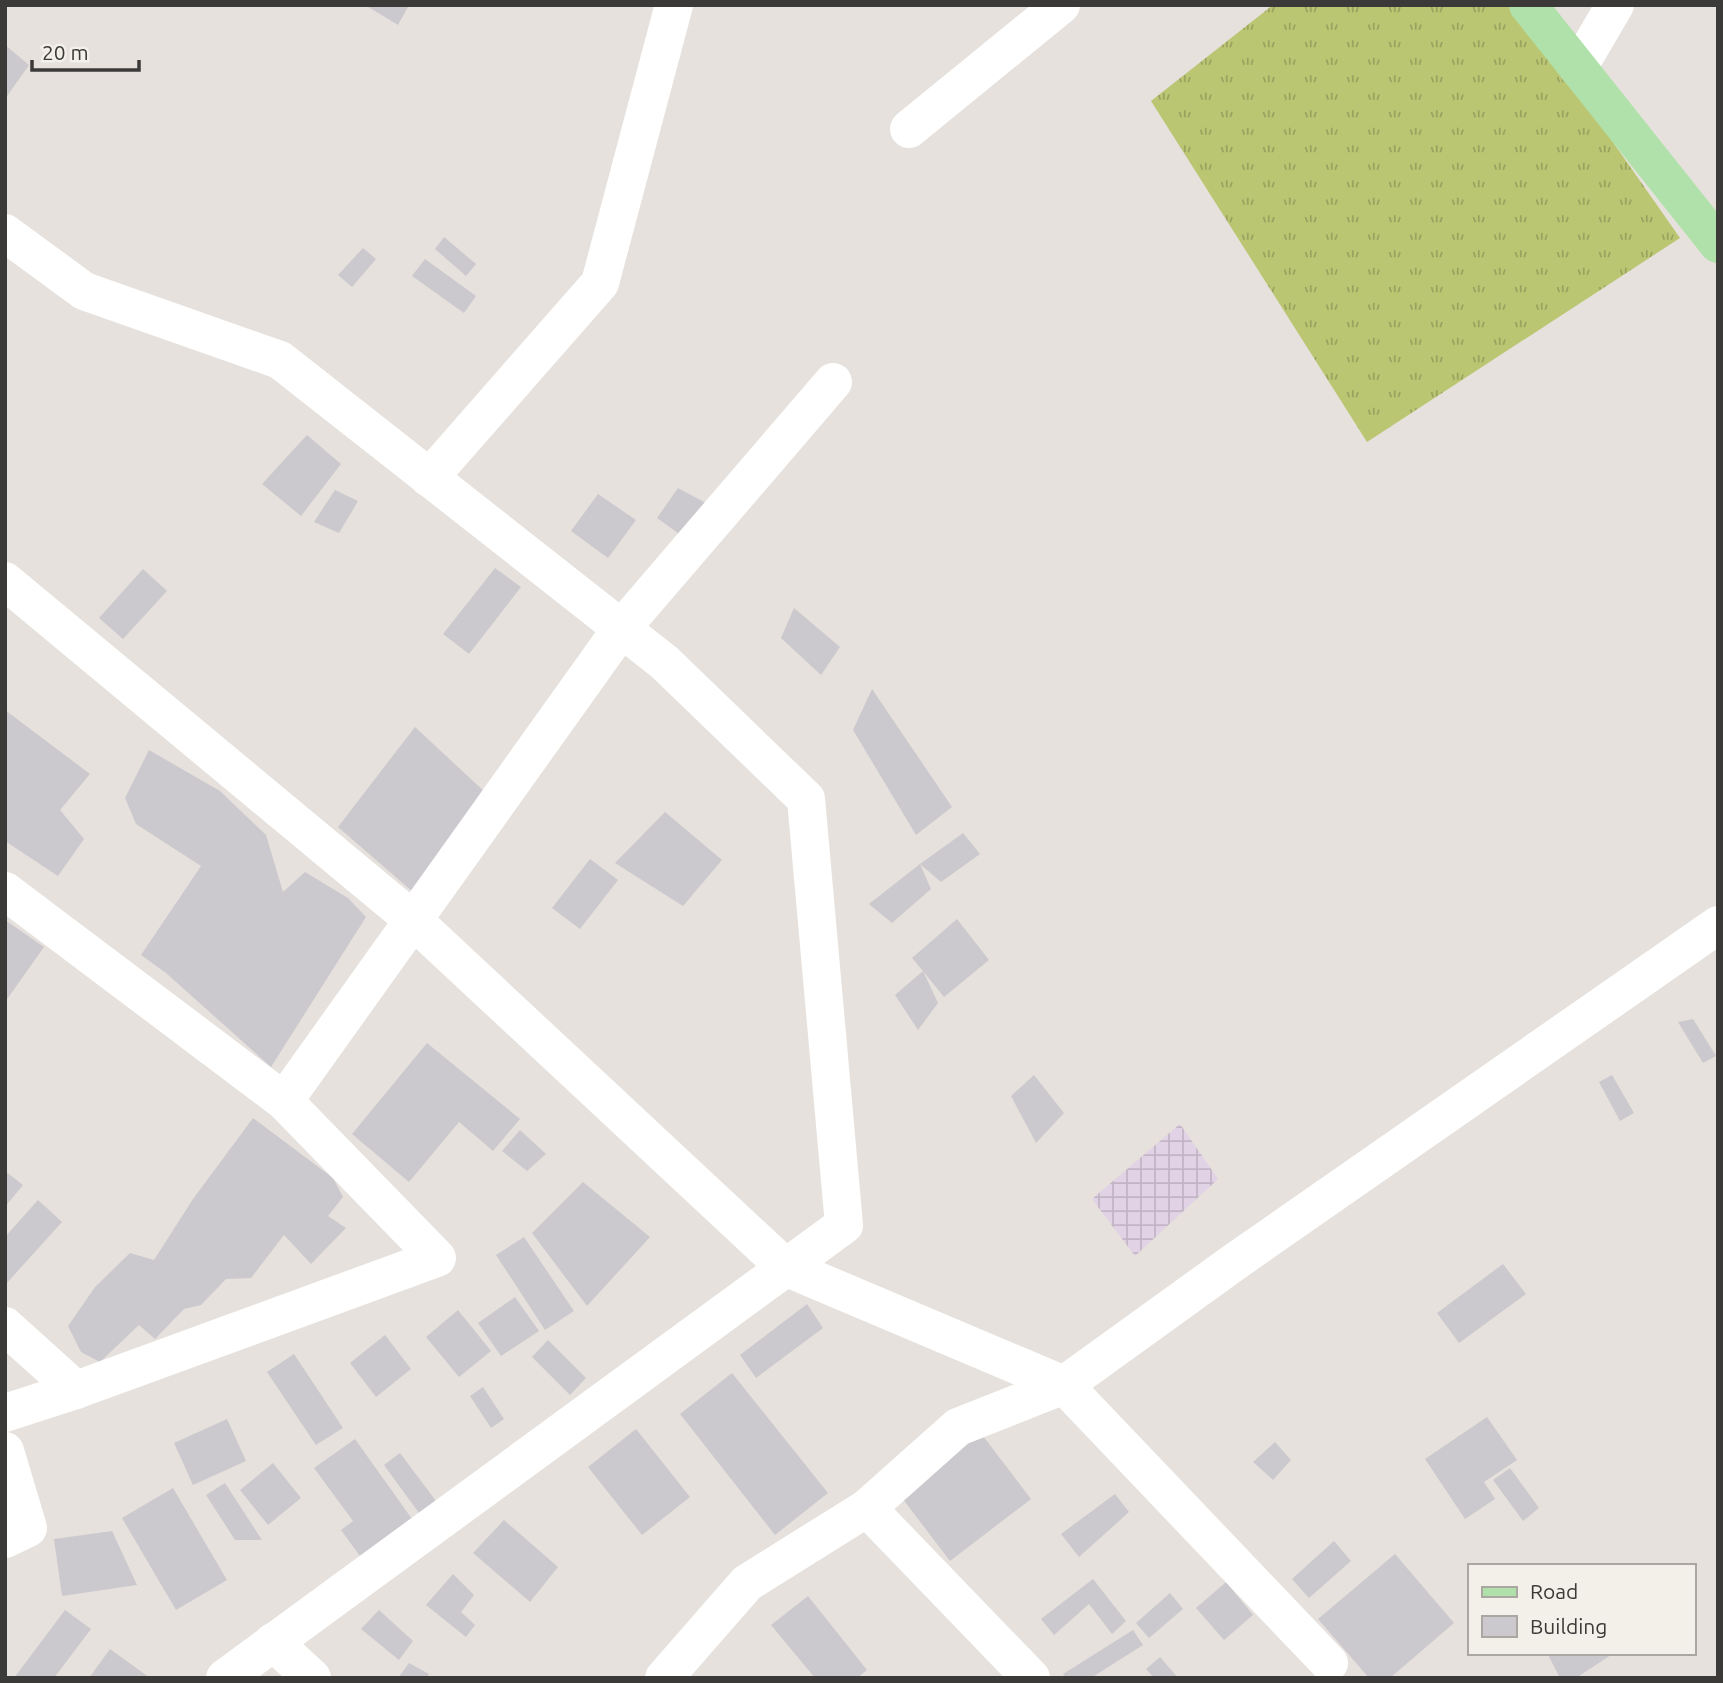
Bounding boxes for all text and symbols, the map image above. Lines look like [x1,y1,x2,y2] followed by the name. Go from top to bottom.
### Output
[32,28,138,72] scale bar
[42,40,89,64] text: 20 m
[1468,1564,1695,1655] legend
[1530,1579,1578,1603] text: Road
[1530,1614,1607,1638] text: Building

